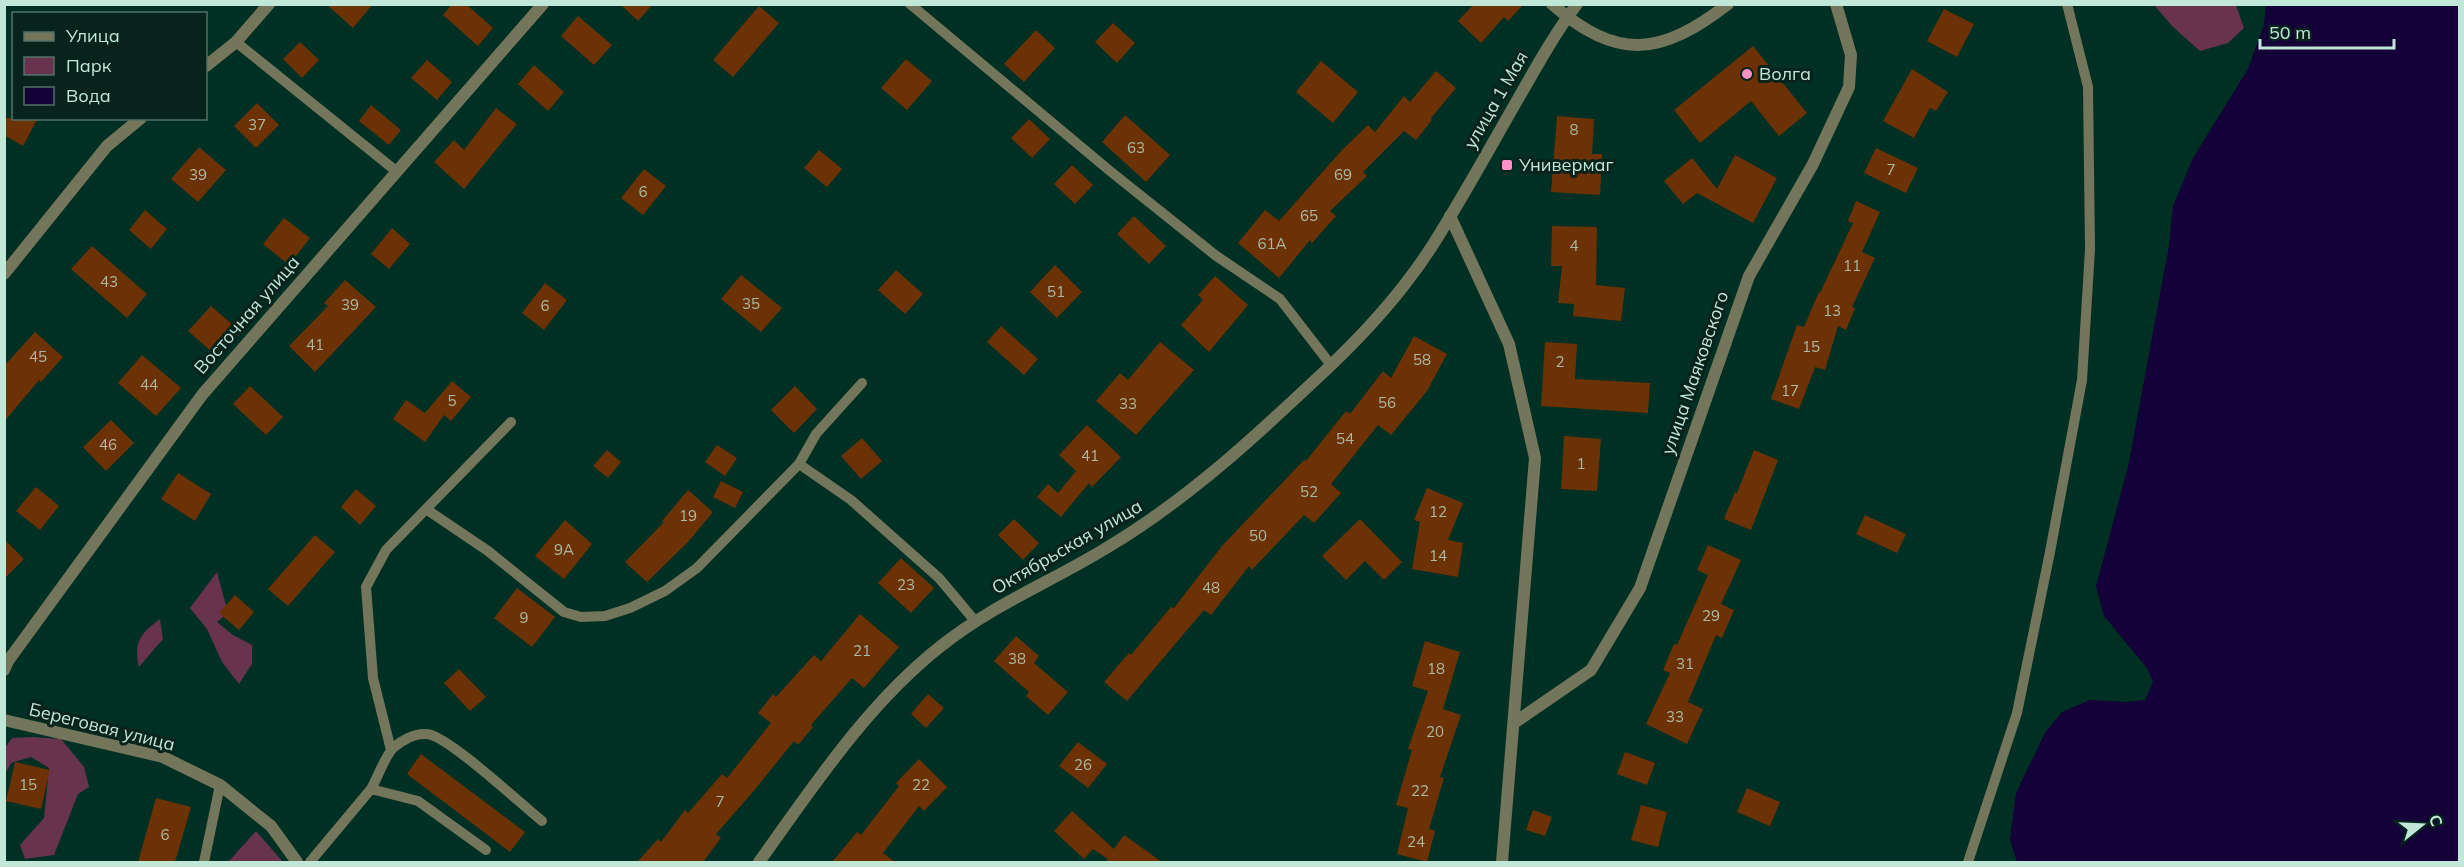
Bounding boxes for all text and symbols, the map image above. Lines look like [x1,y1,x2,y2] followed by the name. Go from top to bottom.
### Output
[12,12,207,120] legend
[2260,12,2394,50] scale bar
[2269,21,2311,44] text: 50 m
[65,24,120,47] text: Улица
[1458,47,1533,153] street label: улица 1 Мая
[66,54,112,77] text: Парк
[1759,62,1811,85] place label: Волга
[1740,67,1754,81] marker: Волга
[66,84,111,107] text: Вода
[248,115,266,134] house number: 37
[1569,120,1579,139] house number: 8
[1127,138,1145,157] house number: 63
[1518,153,1614,176] place label: Универмаг
[1500,158,1514,172] marker: Универмаг
[1886,160,1896,179] house number: 7
[189,165,207,184] house number: 39
[1334,165,1352,184] house number: 69
[638,182,648,201] house number: 6
[1300,206,1318,225] house number: 65
[1257,234,1287,253] house number: 61А
[1569,236,1579,255] house number: 4
[189,251,304,379] street label: Восточная улица
[1843,256,1861,275] house number: 11
[100,272,118,291] house number: 43
[1047,282,1065,301] house number: 51
[1656,288,1733,458] street label: улица Маяковского
[742,294,760,313] house number: 35
[341,295,359,314] house number: 39
[540,296,550,315] house number: 6
[1823,301,1841,320] house number: 13
[306,335,324,354] house number: 41
[1802,337,1820,356] house number: 15
[29,347,47,366] house number: 45
[1413,350,1431,369] house number: 58
[1555,352,1565,371] house number: 2
[140,375,158,394] house number: 44
[1781,381,1799,400] house number: 17
[447,391,457,410] house number: 5
[1378,393,1396,412] house number: 56
[1119,394,1137,413] house number: 33
[1336,429,1354,448] house number: 54
[99,435,117,454] house number: 46
[1081,446,1099,465] house number: 41
[1576,454,1586,473] house number: 1
[1300,482,1318,501] house number: 52
[987,494,1146,599] street label: Октябрьская улица
[1429,502,1447,521] house number: 12
[679,506,697,525] house number: 19
[1249,526,1267,545] house number: 50
[554,540,574,559] house number: 9А
[1429,546,1447,565] house number: 14
[897,575,915,594] house number: 23
[1202,578,1220,597] house number: 48
[1702,606,1720,625] house number: 29
[519,608,529,627] house number: 9
[853,641,871,660] house number: 21
[1008,649,1026,668] house number: 38
[1676,654,1694,673] house number: 31
[1427,659,1445,678] house number: 18
[27,697,178,756] street label: Береговая улица
[1666,707,1684,726] house number: 33
[1426,722,1444,741] house number: 20
[1074,755,1092,774] house number: 26
[19,775,37,794] house number: 15
[912,775,930,794] house number: 22
[1411,781,1429,800] house number: 22
[715,792,725,811] house number: 7
[2392,795,2452,855] north arrow
[2425,812,2447,829] text: С
[160,825,170,844] house number: 6
[1407,832,1425,851] house number: 24

